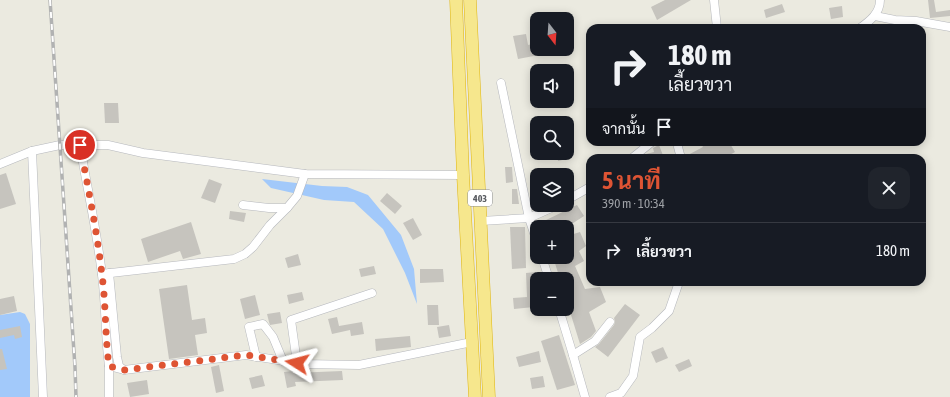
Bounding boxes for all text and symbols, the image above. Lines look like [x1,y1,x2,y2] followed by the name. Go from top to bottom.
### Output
[530,12,574,56] north arrow
[530,12,574,316] map controls
[668,39,731,71] text: 180 m
[602,40,654,92] icon: right
[530,64,574,108] button: sound
[668,74,732,95] text: เลี้ยวขวา
[530,116,574,160] button: search
[653,116,675,138] icon: arrive
[602,120,645,137] text: จากนั้น
[63,128,97,162] pin
[69,134,91,156] icon: arrive
[602,167,661,194] text: 5 นาที
[868,167,910,209] button: close
[530,168,574,212] button: layers
[468,190,492,206] road number: 403
[602,196,665,211] text: 390 m · 10:34
[530,220,574,264] button: +
[602,240,624,262] icon: right
[876,242,910,259] text: 180 m
[636,243,692,260] text: เลี้ยวขวา
[530,272,574,316] button: −
[276,342,318,384] position arrow

